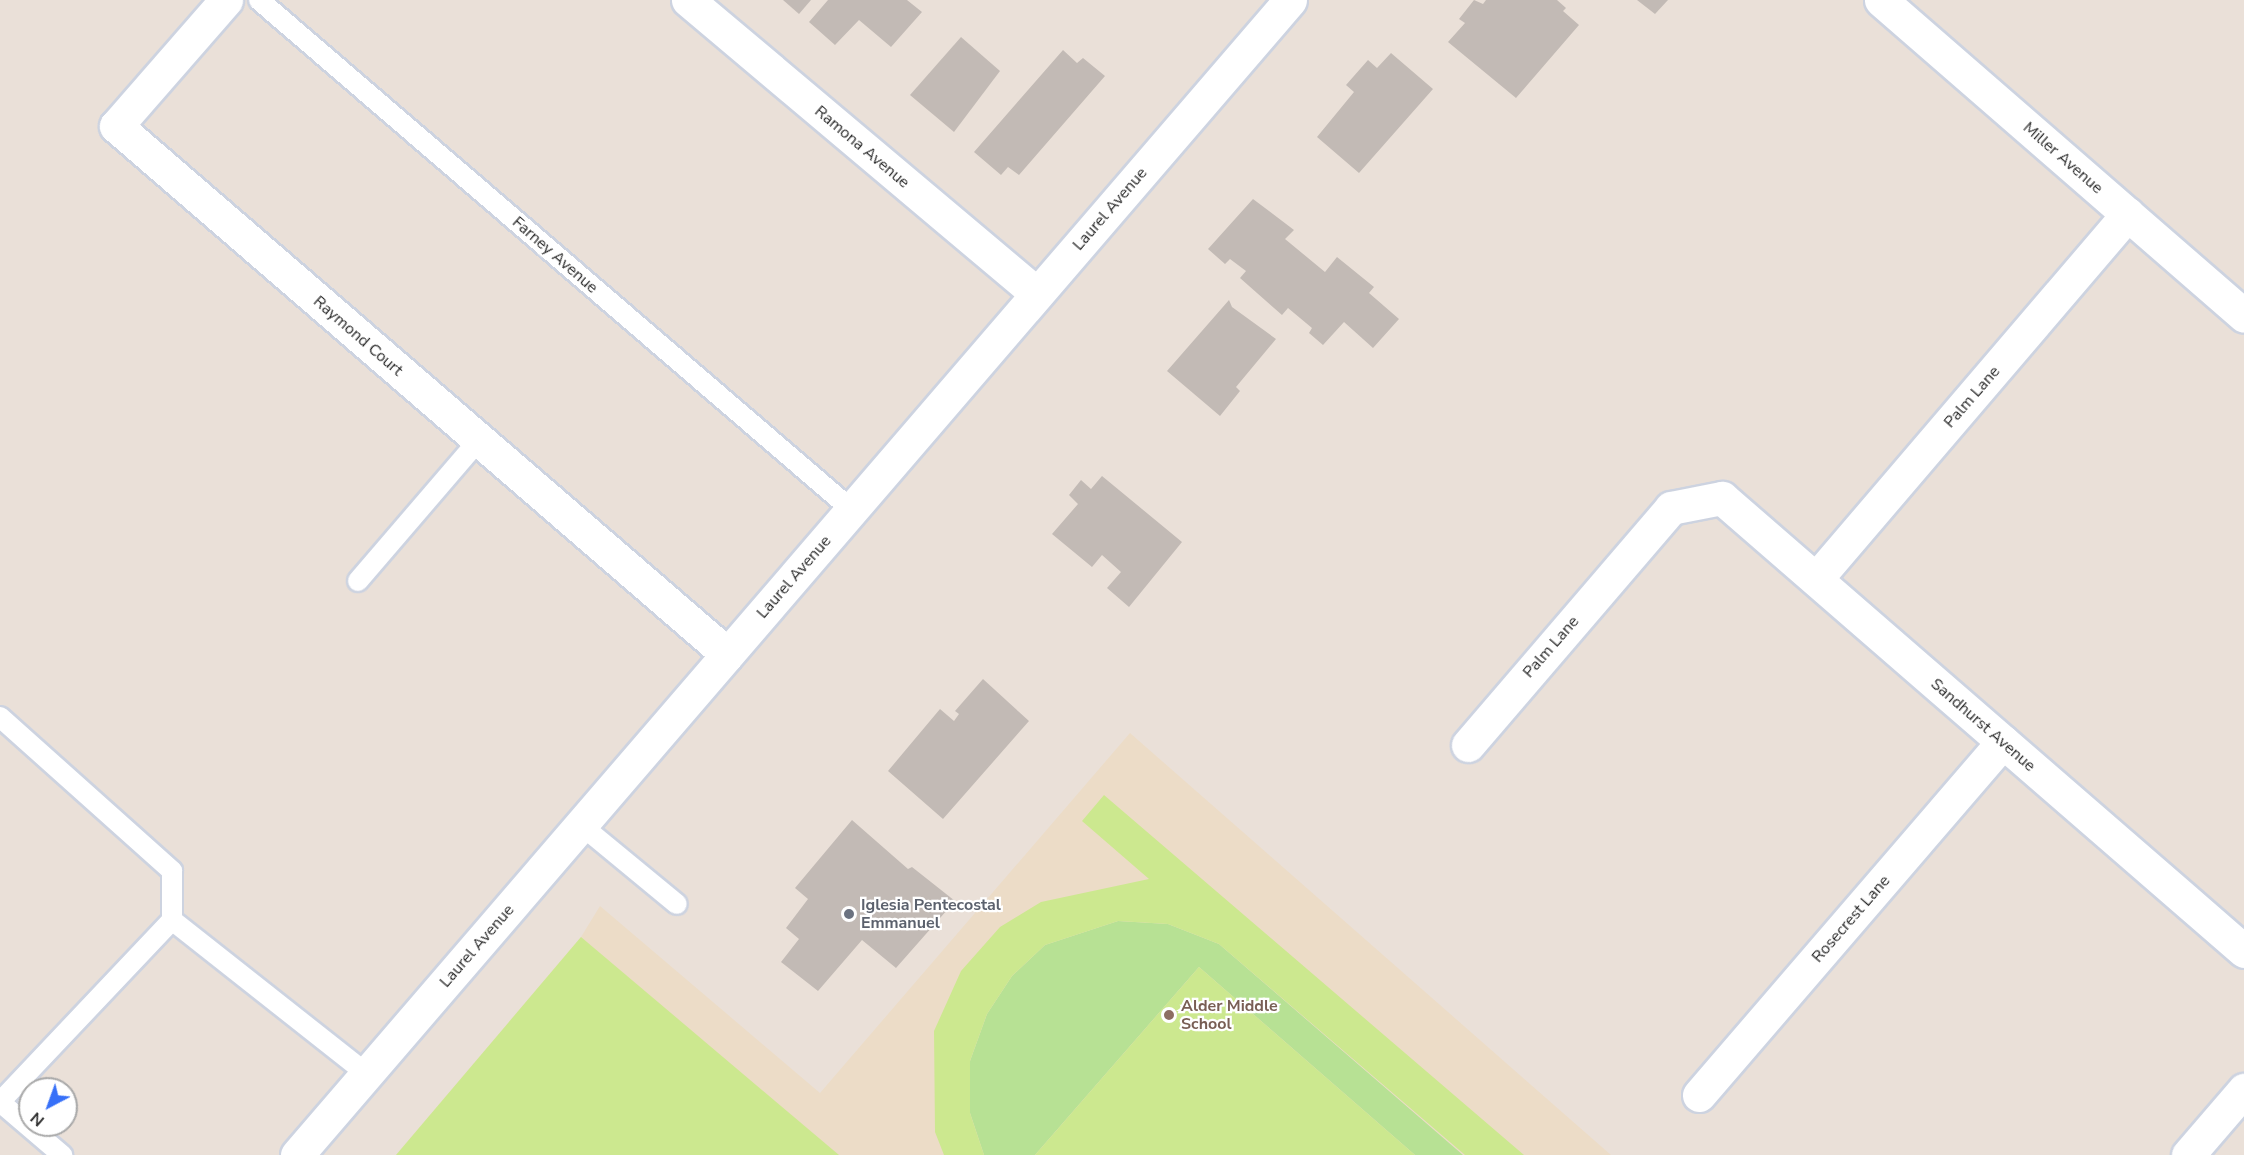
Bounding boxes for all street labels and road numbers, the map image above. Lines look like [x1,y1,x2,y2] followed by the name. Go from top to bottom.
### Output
[811,102,913,192] street label: Ramona Avenue
[2019,118,2107,198] street label: Miller Avenue
[1069,164,1151,254] street label: Laurel Avenue
[508,213,602,297] street label: Farney Avenue
[309,292,407,380] street label: Raymond Court
[1940,362,2004,432] street label: Palm Lane
[753,532,835,622] street label: Laurel Avenue
[1519,612,1583,682] street label: Palm Lane
[1927,674,2039,776] street label: Sandhurst Avenue
[1808,871,1894,967] street label: Rosecrest Lane
[436,901,518,991] street label: Laurel Avenue

